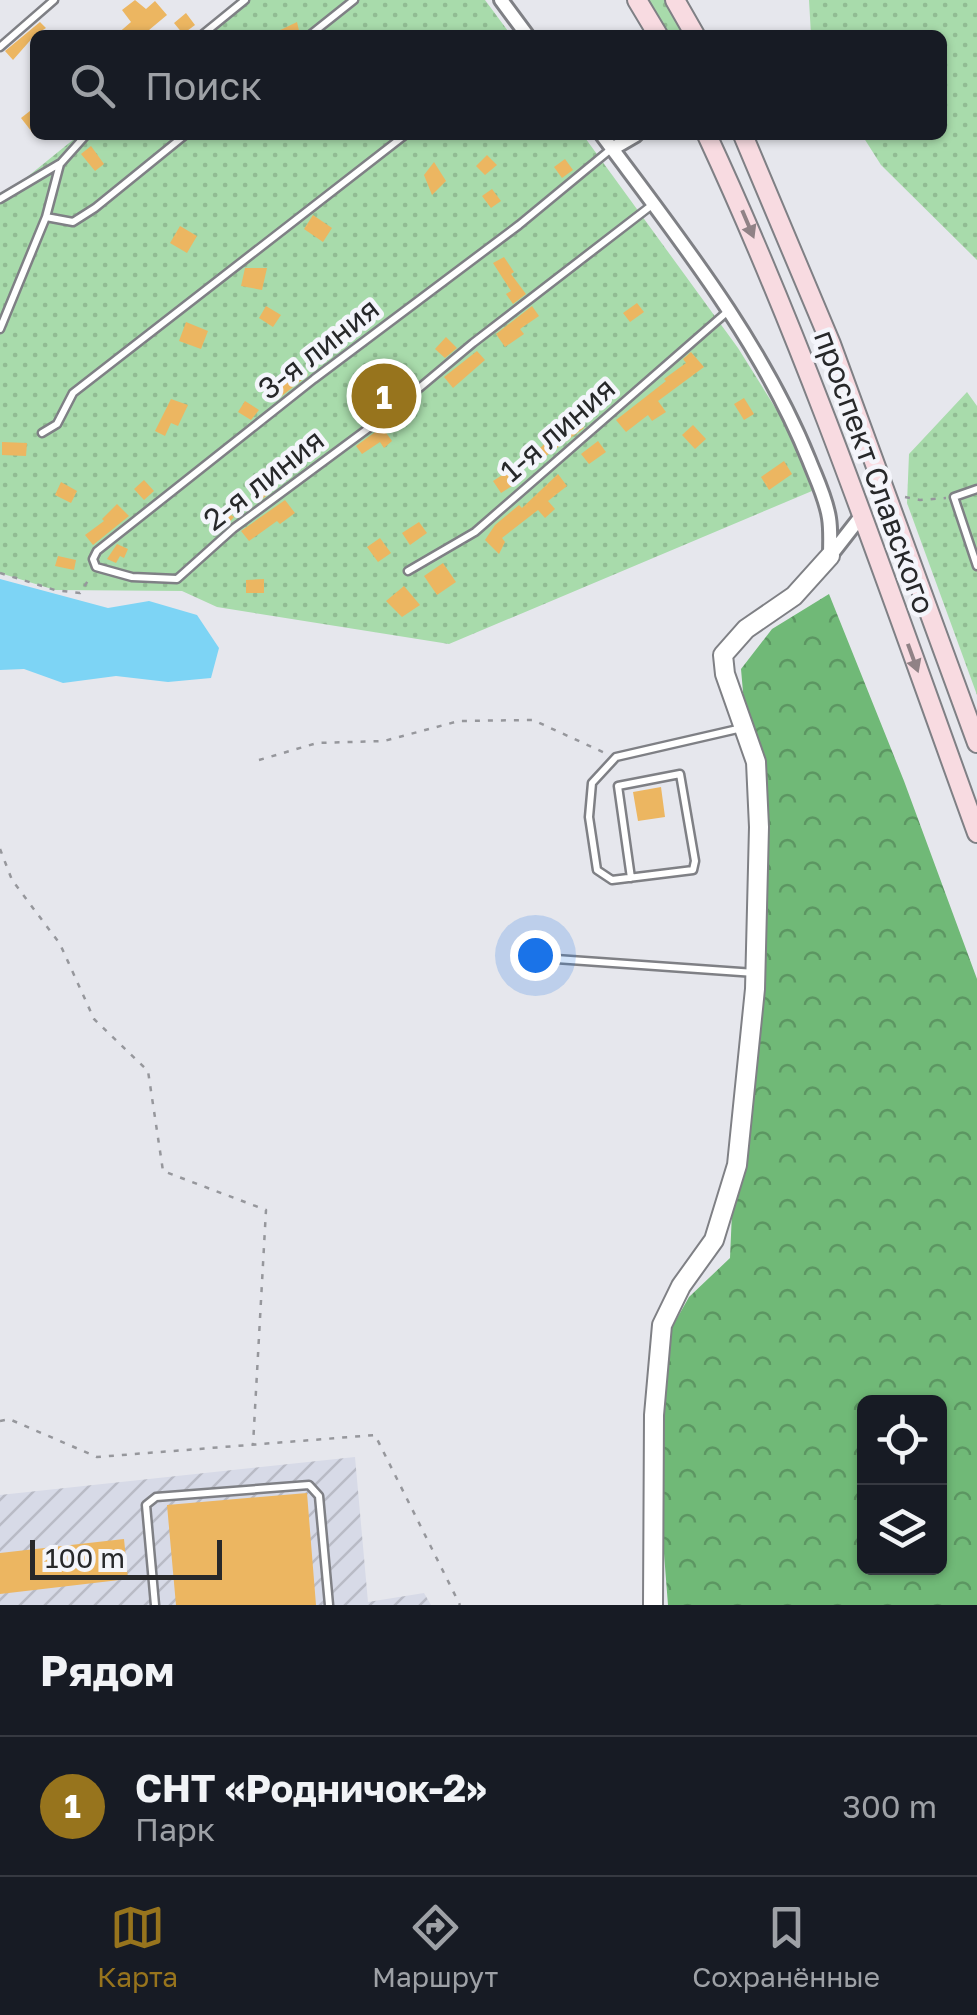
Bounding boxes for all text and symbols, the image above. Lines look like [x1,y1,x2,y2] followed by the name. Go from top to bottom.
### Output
[30,30,947,140] search box
[65,58,120,113] icon: search
[145,63,262,108] text: Поиск
[740,209,756,239] one-way arrow
[251,290,386,406] street label: 3-я линия
[807,325,943,618] street label: проспект Славского
[352,358,416,434] pin: 1
[493,370,622,489] street label: 1-я линия
[196,421,331,537] street label: 2-я линия
[907,644,922,674] one-way arrow
[510,930,561,981] your location
[857,1395,947,1575] map controls
[857,1395,947,1485] button: locate
[857,1485,947,1575] button: layers
[30,1535,222,1580] scale bar
[45,1541,125,1574] text: 100 m
[40,1645,174,1695] text: Рядом
[135,1765,487,1810] text: СНТ «Родничок-2»
[64,1787,81,1825] text: 1
[842,1787,937,1825] text: 300 m
[135,1810,215,1848] text: Парк
[97,1900,178,1993] tab: Карта
[372,1900,498,1993] tab: Маршрут
[692,1900,880,1993] tab: Сохранённые

